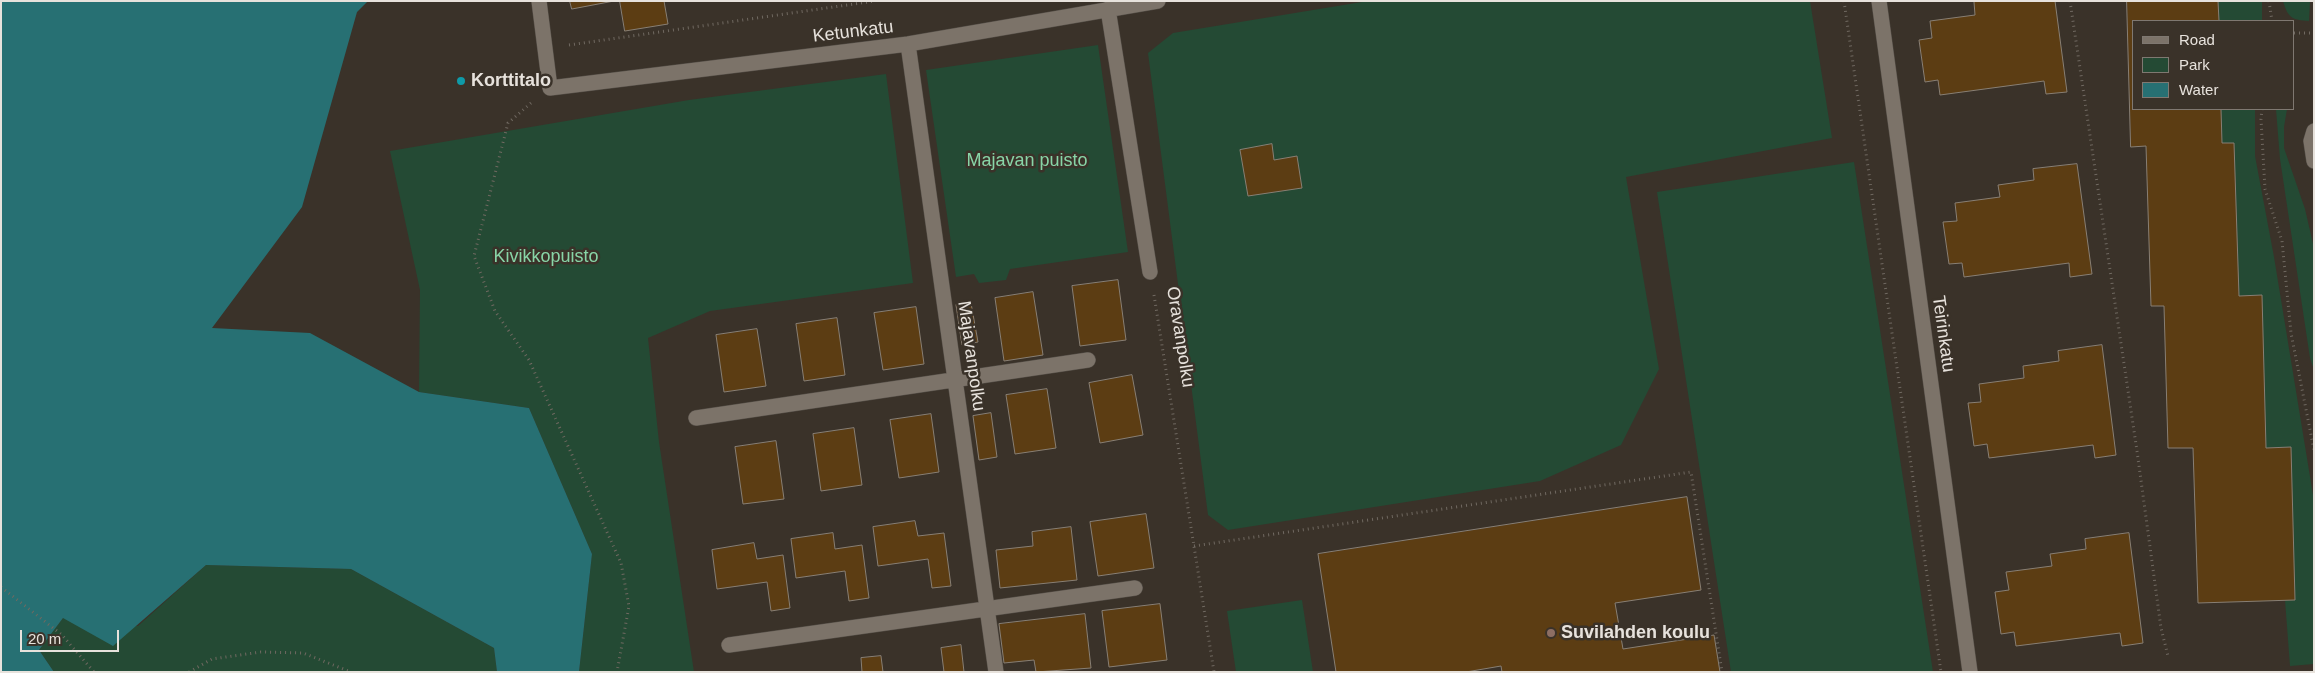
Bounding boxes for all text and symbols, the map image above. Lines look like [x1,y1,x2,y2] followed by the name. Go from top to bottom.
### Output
[811,16,895,48] street label: Ketunkatu
[2132,20,2295,110] legend
[2179,31,2215,48] text: Road
[2179,56,2210,73] text: Park
[471,70,551,92] place label: Korttitalo
[455,75,467,87] marker: Korttitalo
[2179,81,2218,98] text: Water
[966,150,1088,172] park label: Majavan puisto
[493,246,599,268] park label: Kivikkopuisto
[1161,285,1199,389] street label: Oravanpolku
[1927,294,1959,374] street label: Teirinkatu
[953,300,989,412] street label: Majavanpolku
[22,620,121,652] scale bar
[1561,622,1710,644] place label: Suvilahden koulu
[1545,627,1557,639] marker: Suvilahden koulu
[28,630,61,647] text: 20 m

